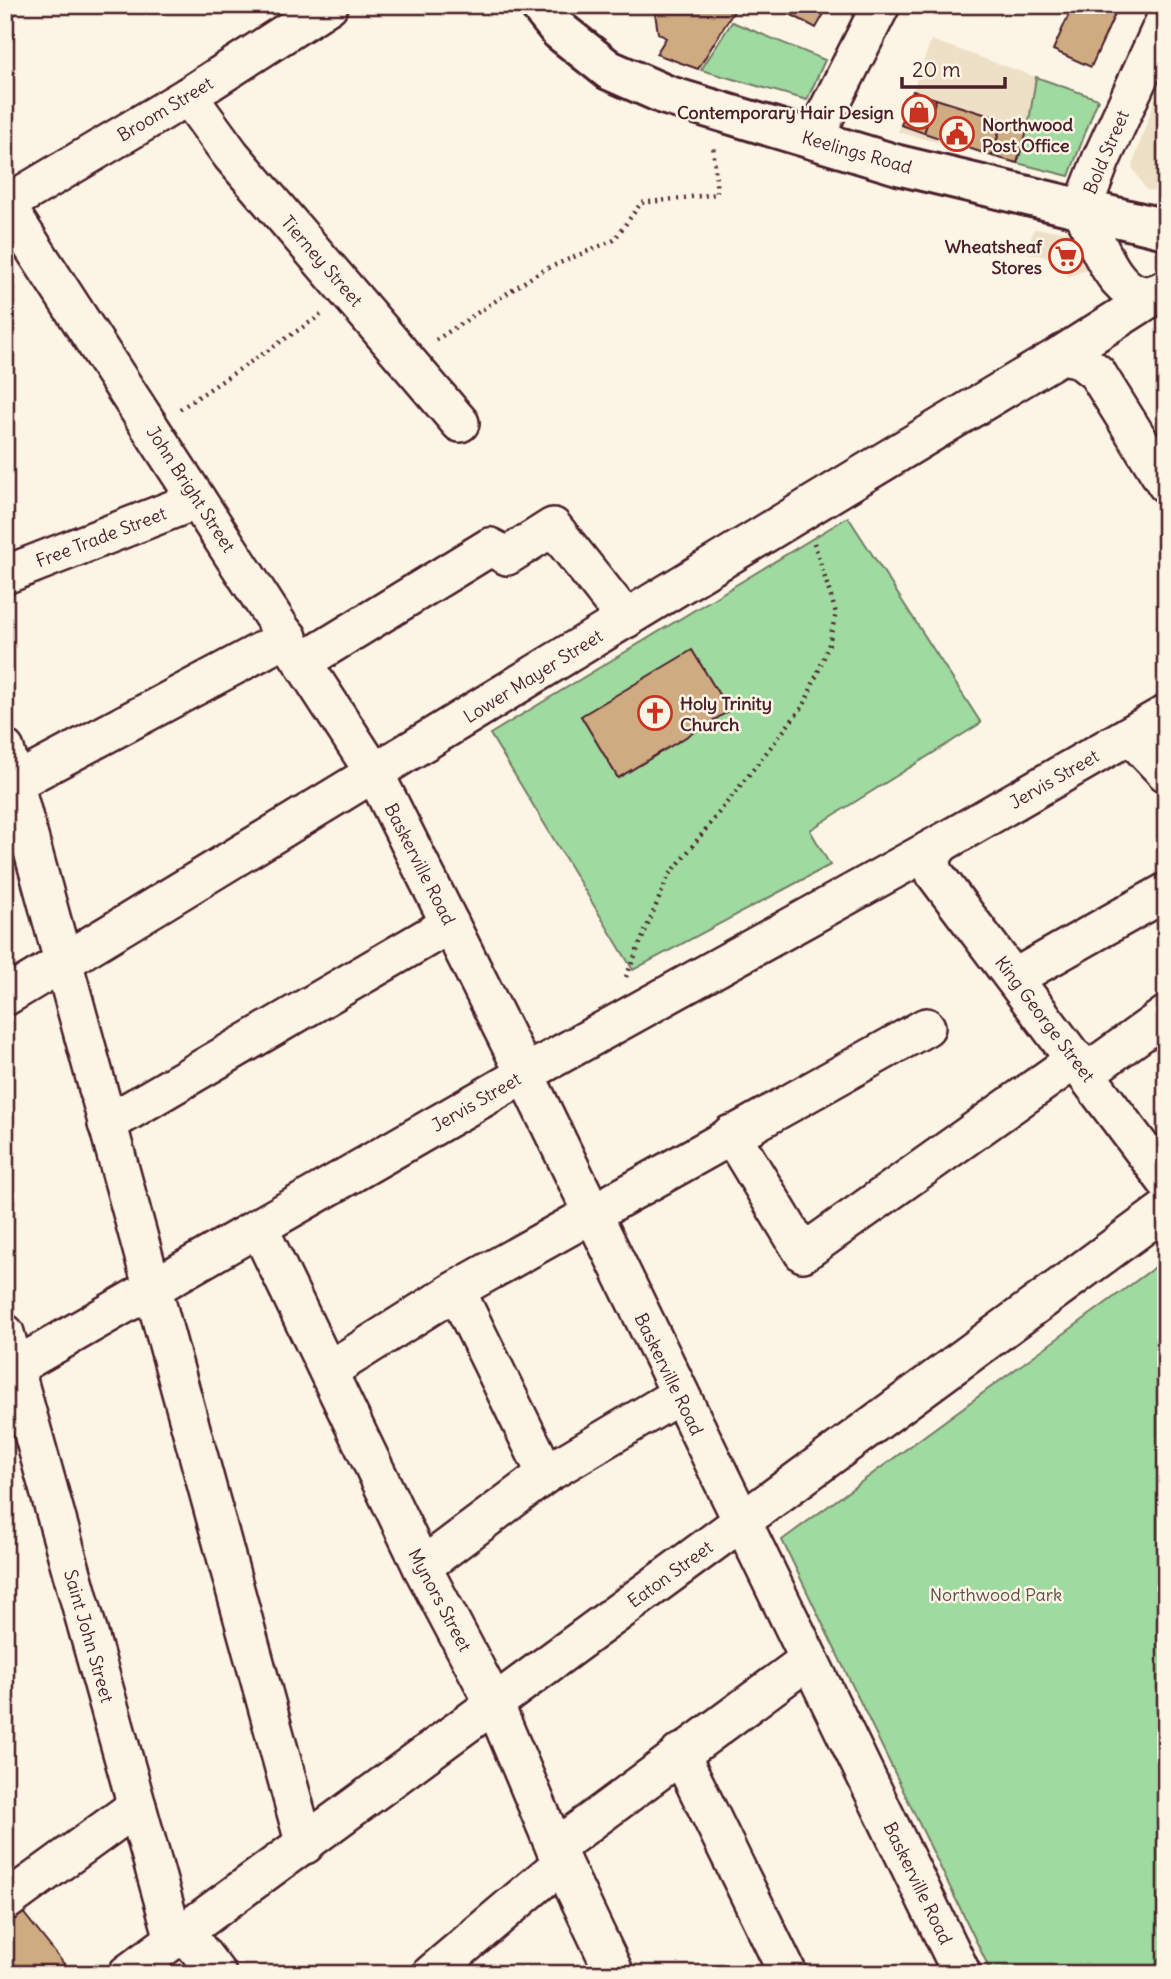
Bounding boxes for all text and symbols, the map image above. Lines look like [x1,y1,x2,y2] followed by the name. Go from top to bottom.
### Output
[902,46,1005,90] scale bar
[912,56,961,83] text: 20 m
[113,72,217,146] street label: Broom Street
[900,93,938,131] shop icon: Contemporary Hair Design
[677,101,895,124] place label: Contemporary Hair Design
[1078,107,1134,197] street label: Bold Street
[982,113,1073,157] place label: Northwood Post Office
[938,115,976,153] public building icon: Northwood Post Office
[799,125,915,179] street label: Keelings Road
[276,211,368,311] street label: Tierney Street
[945,235,1043,279] place label: Wheatsheaf Stores
[1047,237,1085,275] supermarket icon: Wheatsheaf Stores
[142,421,240,557] street label: John Bright Street
[32,502,170,572] street label: Free Trade Street
[459,624,607,728] street label: Lower Mayer Street
[680,692,772,736] place label: Holy Trinity Church
[636,694,674,732] church icon: Holy Trinity Church
[1005,744,1103,814] street label: Jervis Street
[379,799,461,929] street label: Baskerville Road
[990,951,1100,1087] street label: King George Street
[427,1067,525,1137] street label: Jervis Street
[629,1309,709,1439] street label: Baskerville Road
[623,1535,717,1613] street label: Eaton Street
[403,1545,477,1655] street label: Mynors Street
[59,1567,119,1705] street label: Saint John Street
[930,1583,1062,1606] park label: Northwood Park
[878,1818,958,1948] street label: Baskerville Road

